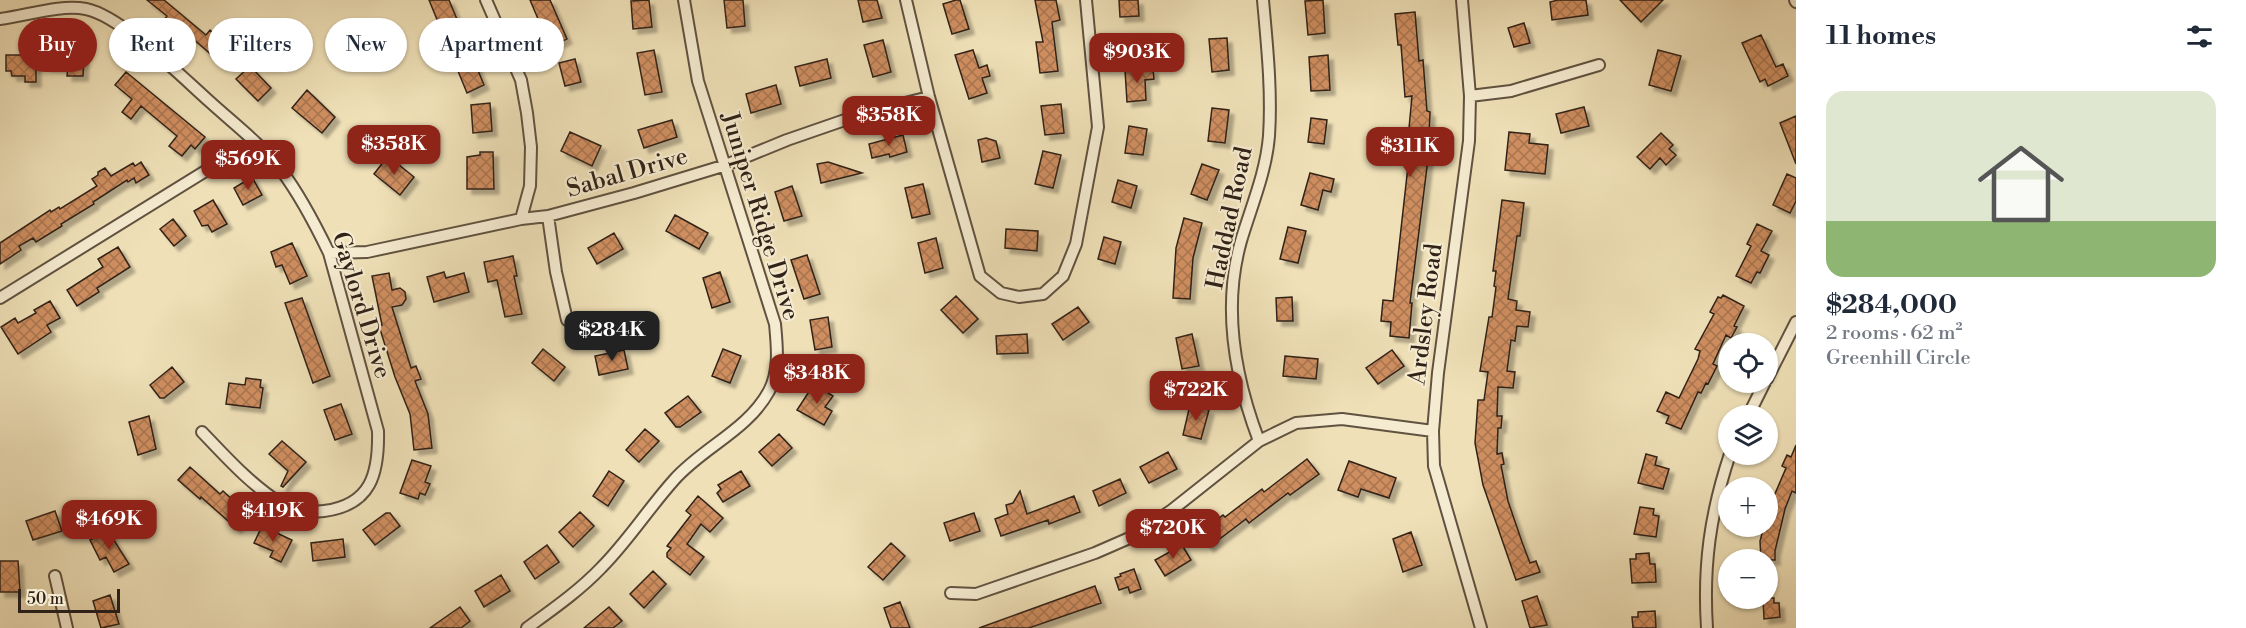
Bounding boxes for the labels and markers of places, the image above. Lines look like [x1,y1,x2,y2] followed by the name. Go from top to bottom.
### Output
[1095,33,1179,84] pin: $903K
[847,96,931,147] pin: $358K
[352,125,436,176] pin: $358K
[1368,127,1452,178] pin: $311K
[206,140,290,191] pin: $569K
[570,311,654,362] pin: $284K
[775,354,859,405] pin: $348K
[1154,371,1238,422] pin: $722K
[231,492,315,543] pin: $419K
[67,500,151,551] pin: $469K
[1131,509,1215,560] pin: $720K

